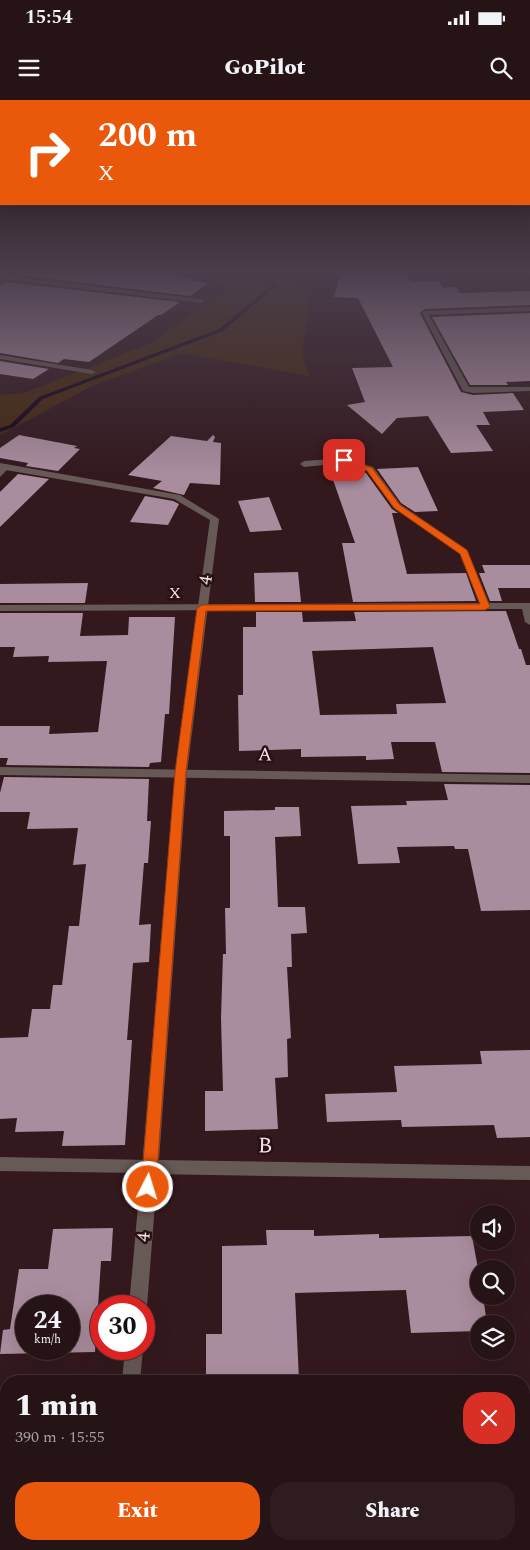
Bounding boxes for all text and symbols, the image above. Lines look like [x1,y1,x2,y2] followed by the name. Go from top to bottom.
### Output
[25,3,73,32] text: 15:54
[224,51,306,84] text: GoPilot
[15,54,43,82] icon: menu
[487,54,515,82] icon: search
[98,109,197,162] text: 200 m
[15,120,80,185] icon: right
[98,157,114,190] text: X
[323,439,365,481] pin
[330,446,358,474] icon: arrive
[191,573,221,587] street label: 4
[169,581,181,605] street label: X
[258,740,272,770] street label: A
[257,1129,273,1163] street label: B
[121,1160,173,1212] position arrow
[470,1205,515,1360] map controls
[470,1205,515,1250] button: sound
[129,1231,159,1243] street label: 4
[470,1260,515,1305] button: search
[90,1295,155,1360] speed limit sign: 30
[33,1302,62,1340] text: 24
[470,1315,515,1360] button: layers
[34,1330,61,1349] text: km/h
[15,1383,98,1429] text: 1 min
[463,1392,515,1444] button: close
[15,1425,105,1449] text: 390 m · 15:55
[15,1482,260,1540] button: Exit
[270,1482,515,1540] button: Share

